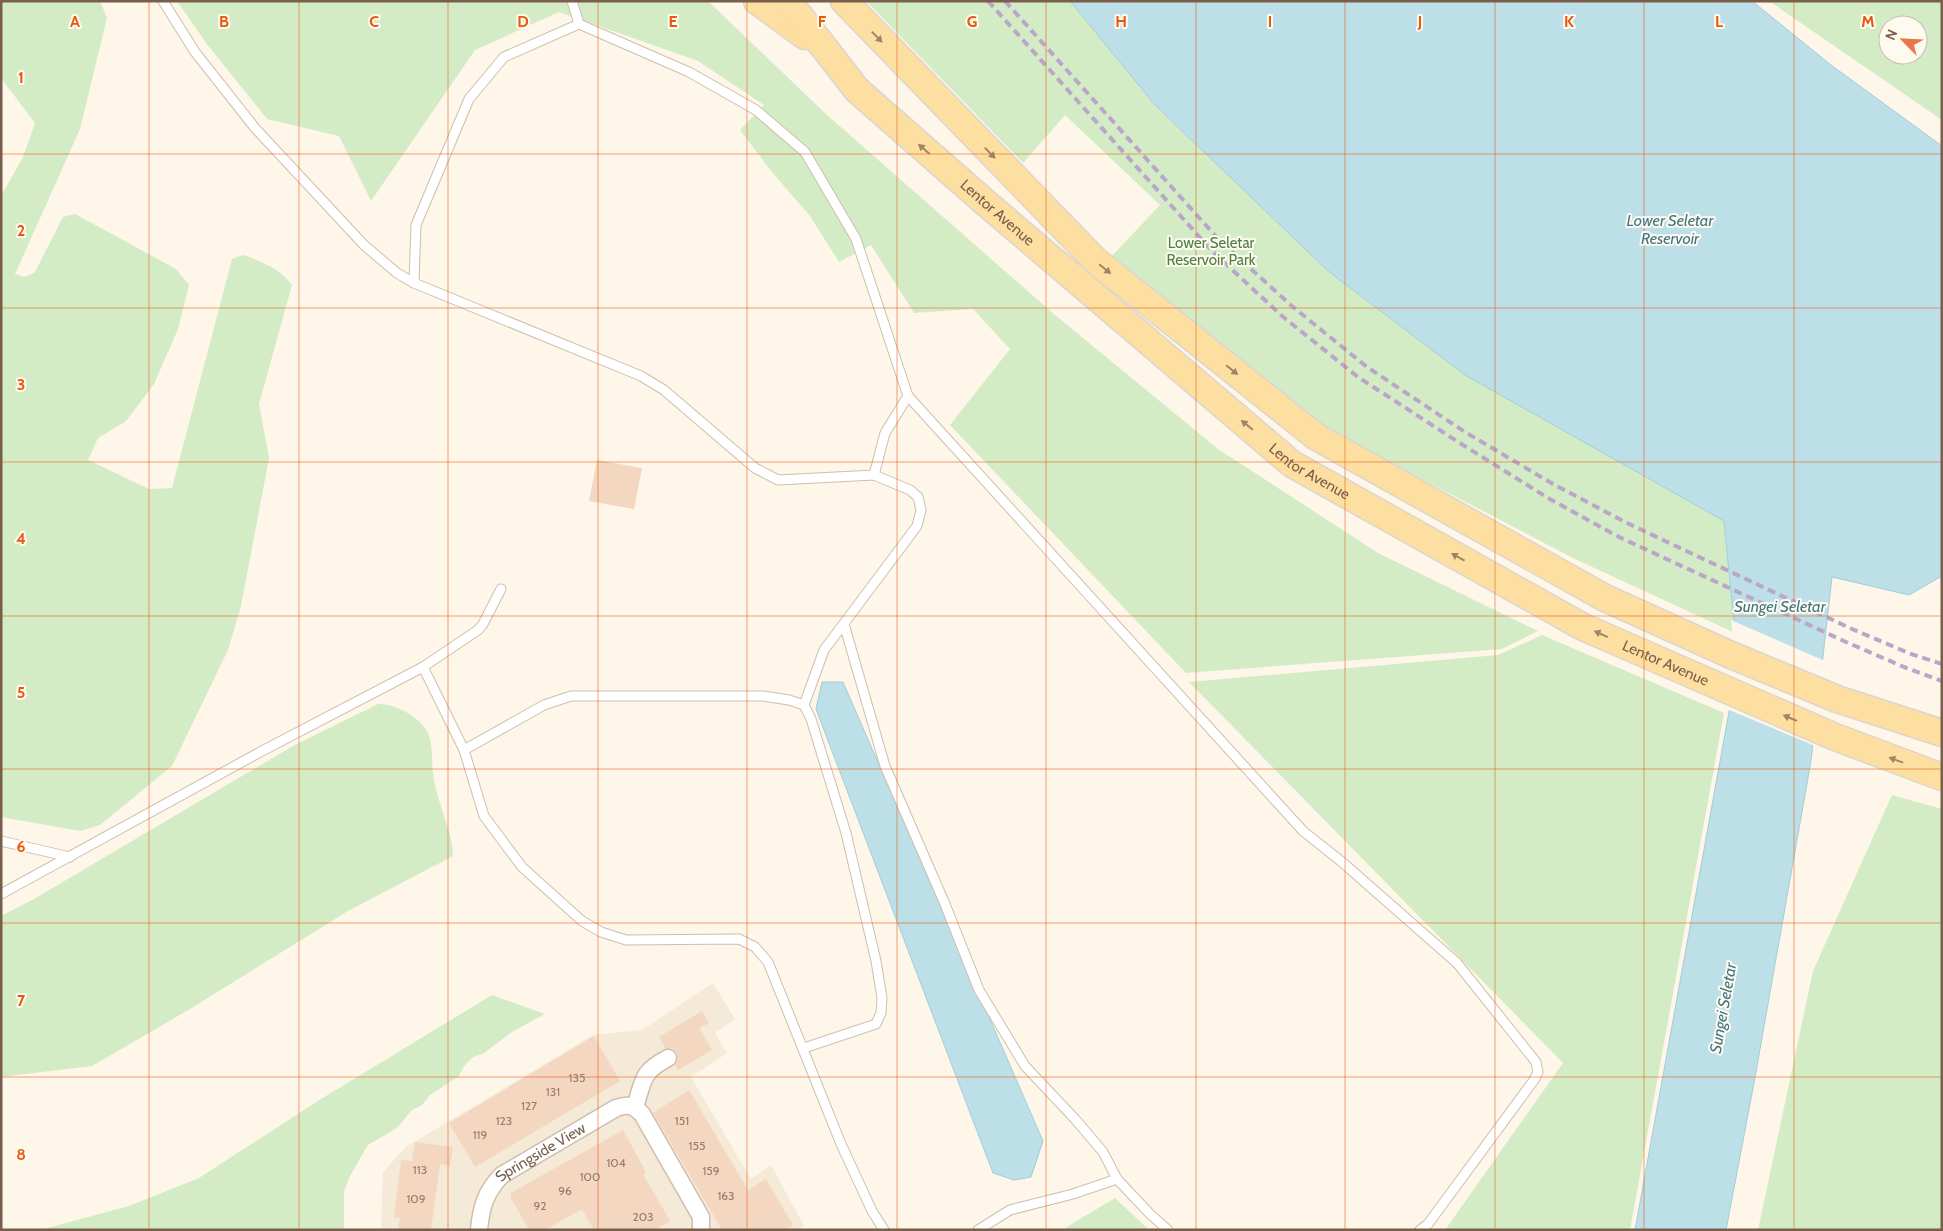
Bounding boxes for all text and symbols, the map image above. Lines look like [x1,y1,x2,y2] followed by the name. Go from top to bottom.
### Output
[70,12,80,31] text: A
[219,12,229,31] text: B
[369,12,379,31] text: C
[517,12,529,31] text: D
[668,12,678,31] text: E
[818,12,827,31] text: F
[967,12,977,31] text: G
[1115,12,1127,31] text: H
[1268,12,1272,31] text: I
[1417,12,1422,31] text: J
[1564,12,1574,31] text: K
[1715,12,1723,31] text: L
[1861,12,1875,31] text: M
[1878,15,1928,65] north arrow
[1881,27,1901,43] text: N
[871,31,883,43] one-way arrow
[18,68,24,87] text: 1
[918,144,930,155] one-way arrow
[984,147,996,159] one-way arrow
[956,176,1038,250] street label: Lentor Avenue
[1627,211,1714,248] water label: Lower Seletar Reservoir
[17,221,25,240] text: 2
[1167,234,1256,269] park label: Lower Seletar Reservoir Park
[1098,263,1111,274] one-way arrow
[1225,364,1238,375] one-way arrow
[17,375,25,394] text: 3
[1241,419,1253,431] one-way arrow
[1265,439,1353,504] street label: Lentor Avenue
[16,529,26,548] text: 4
[1451,552,1465,561] one-way arrow
[1734,597,1827,616] water label: Sungei Seletar
[1594,630,1608,638] one-way arrow
[1620,636,1712,690] street label: Lentor Avenue
[17,683,25,702] text: 5
[1782,714,1797,722] one-way arrow
[1888,756,1903,764] one-way arrow
[17,837,26,856] text: 6
[1706,960,1740,1055] water label: Sungei Seletar
[17,991,26,1010] text: 7
[569,1070,585,1085] house number: 135
[546,1084,560,1099] house number: 131
[521,1098,537,1113] house number: 127
[496,1113,512,1128] house number: 123
[675,1113,689,1128] house number: 151
[492,1119,589,1185] street label: Springside View
[473,1127,488,1142] house number: 119
[689,1138,705,1153] house number: 155
[16,1145,26,1164] text: 8
[606,1155,626,1170] house number: 104
[413,1162,427,1177] house number: 113
[702,1163,720,1178] house number: 159
[580,1169,600,1184] house number: 100
[558,1183,572,1198] house number: 96
[717,1188,735,1203] house number: 163
[406,1191,426,1206] house number: 109
[533,1198,547,1213] house number: 92
[632,1209,654,1224] house number: 203

